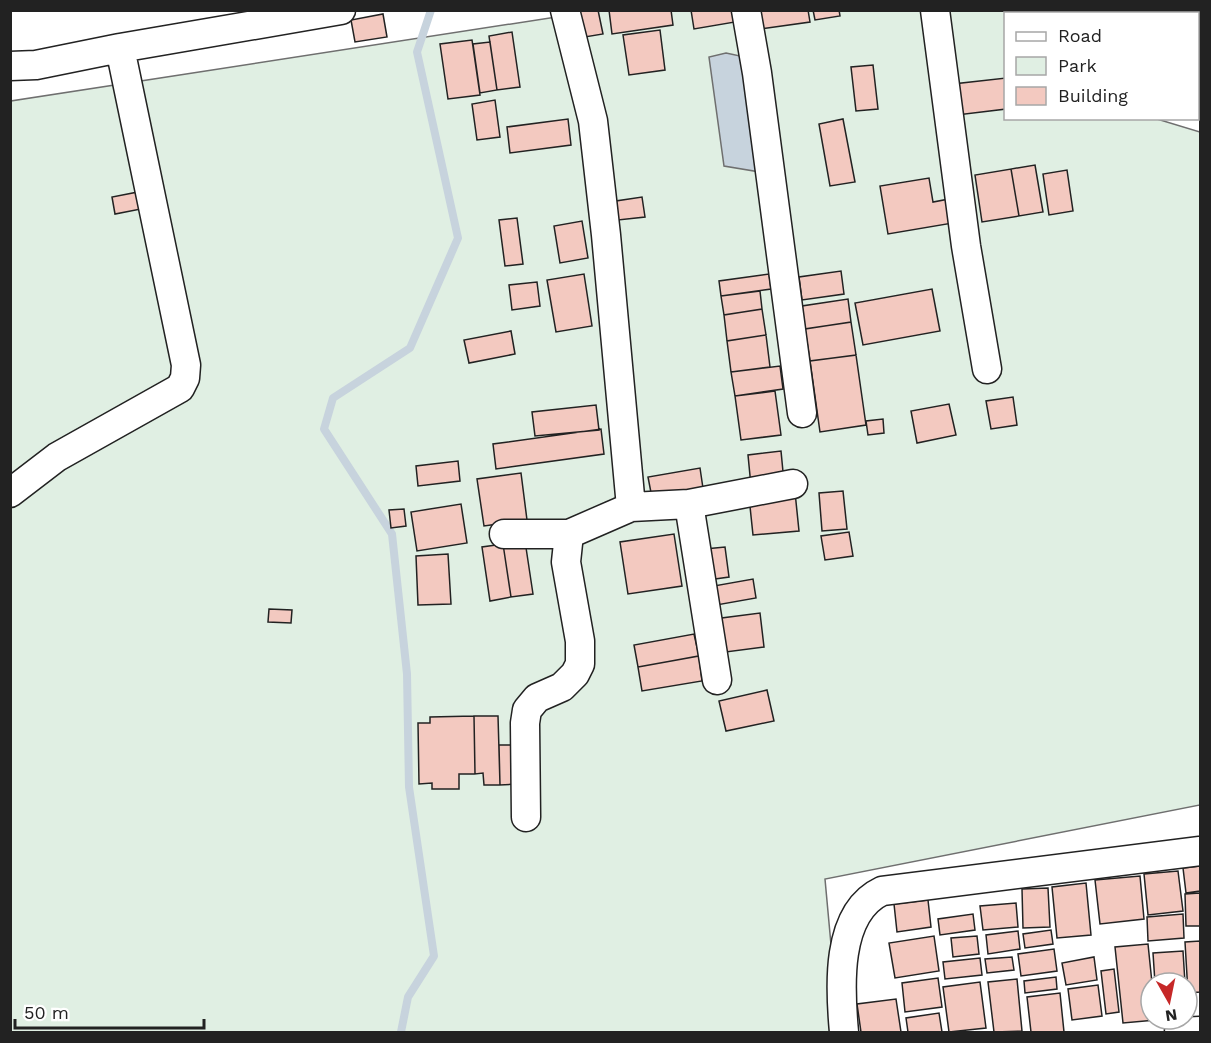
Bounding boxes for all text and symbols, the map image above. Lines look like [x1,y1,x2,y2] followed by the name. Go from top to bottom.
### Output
[1004,12,1199,120] legend
[1058,25,1102,46] text: Road
[1058,55,1097,76] text: Park
[1058,85,1128,106] text: Building
[1139,971,1199,1031] north arrow
[15,992,204,1030] scale bar
[24,1002,69,1023] text: 50 m
[1164,1005,1179,1026] text: N

